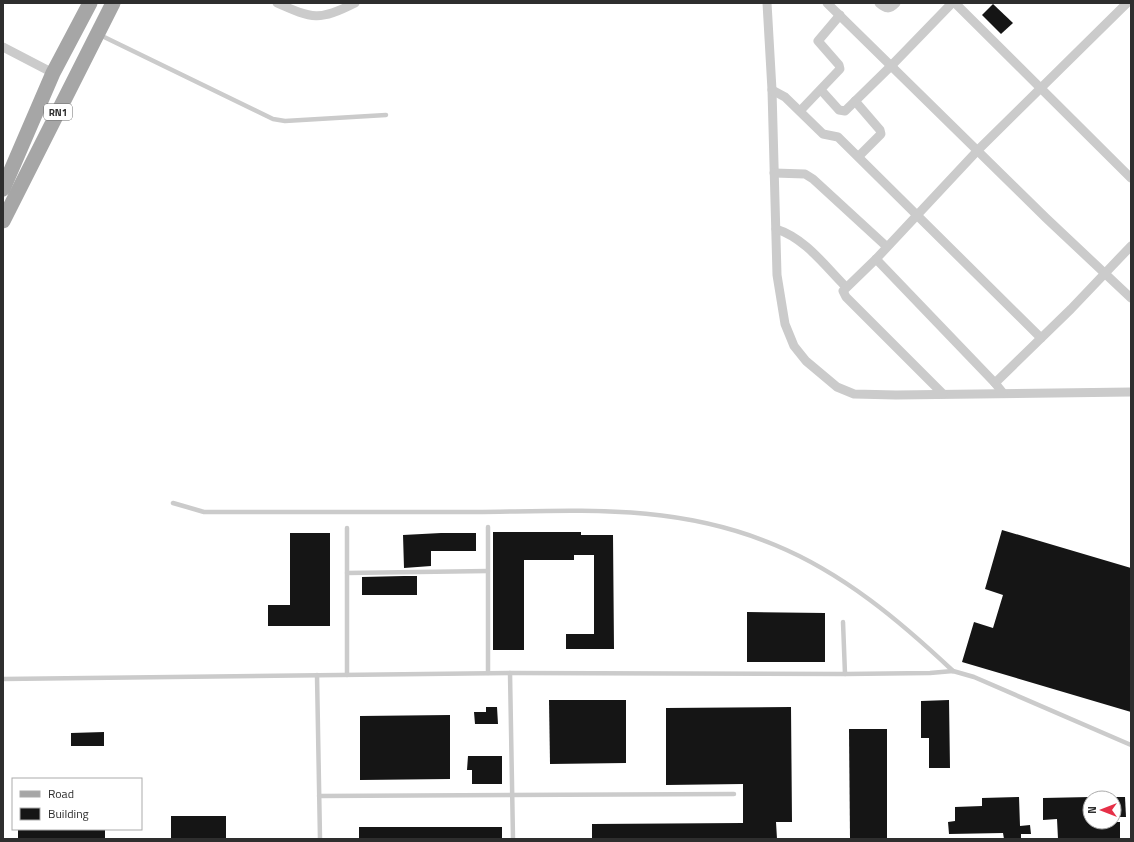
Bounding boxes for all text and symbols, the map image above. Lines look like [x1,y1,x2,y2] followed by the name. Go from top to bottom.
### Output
[44,104,72,120] road number: RN1
[12,778,142,830] legend
[48,784,74,803] text: Road
[1082,790,1122,830] north arrow
[48,804,89,823] text: Building
[1084,806,1100,814] text: N

